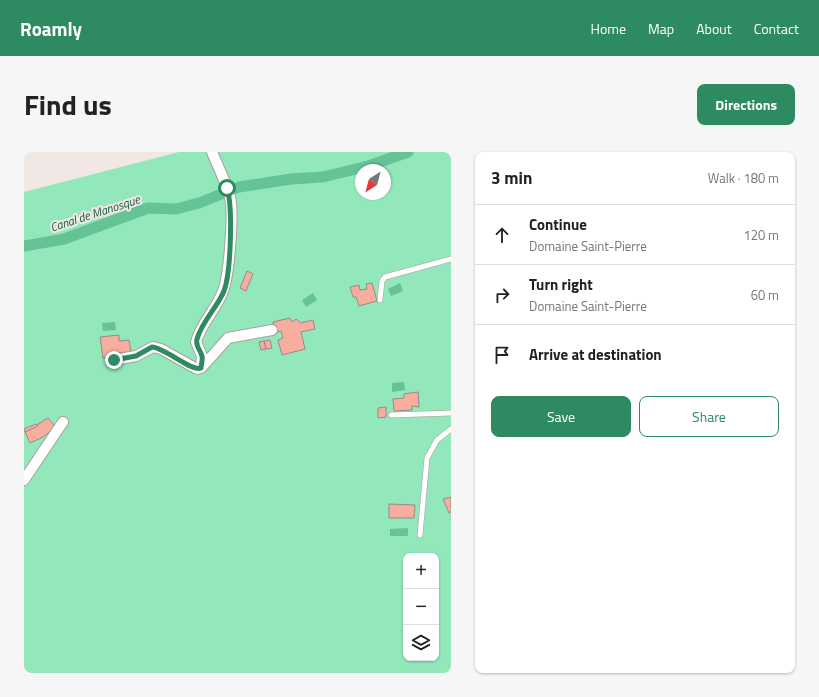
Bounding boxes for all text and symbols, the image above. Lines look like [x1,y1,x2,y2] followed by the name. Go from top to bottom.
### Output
[20,14,82,43] text: Roamly
[591,18,626,39] text: Home
[648,18,674,39] text: Map
[696,18,732,39] text: About
[754,18,799,39] text: Contact
[24,83,112,126] text: Find us
[697,84,795,125] button: Directions
[355,164,391,200] north arrow
[491,165,532,191] text: 3 min
[708,168,779,188] text: Walk · 180 m
[218,179,236,197] route start
[48,189,144,236] water label: Canal de Manosque
[529,213,587,236] text: Continue
[491,224,513,246] icon: ahead
[743,225,779,245] text: 120 m
[529,236,647,256] text: Domaine Saint-Pierre
[529,273,593,296] text: Turn right
[491,284,513,306] icon: right
[751,285,779,305] text: 60 m
[529,296,647,316] text: Domaine Saint-Pierre
[529,343,662,366] text: Arrive at destination
[491,344,513,366] icon: arrive
[105,351,123,369] route end
[491,396,631,437] button: Save
[639,396,779,437] button: Share
[403,553,439,661] map controls
[403,553,439,589] button: +
[403,589,439,625] button: −
[403,625,439,661] button: layers

